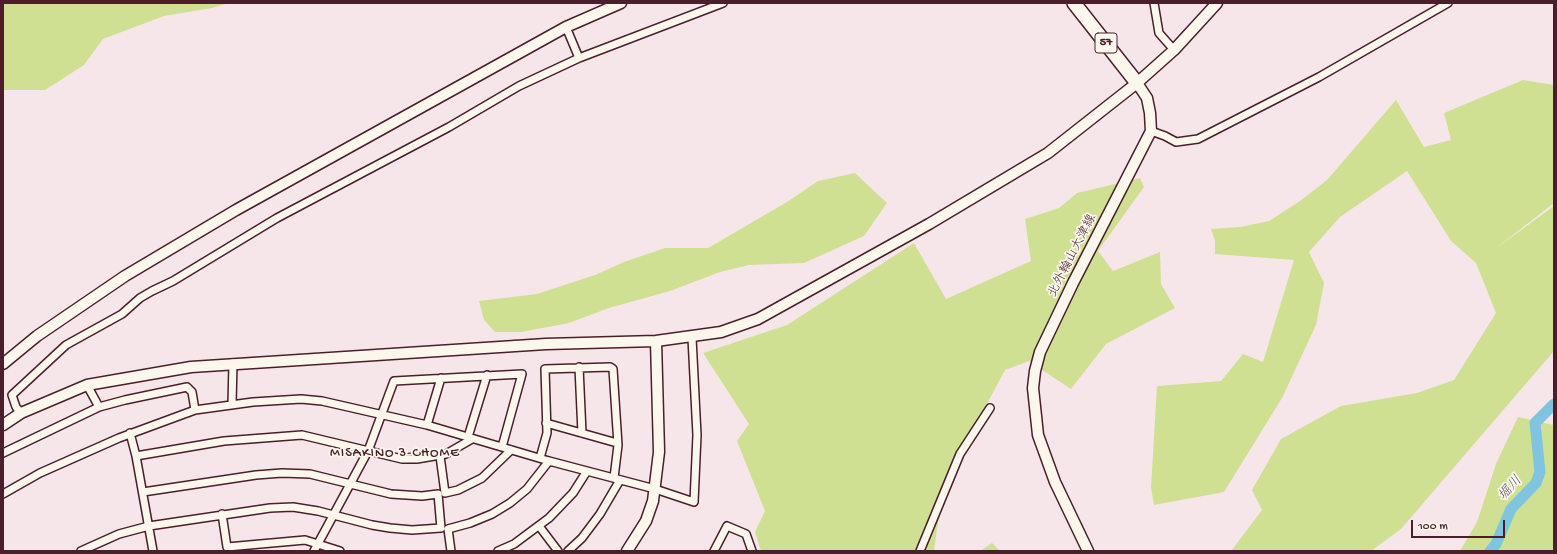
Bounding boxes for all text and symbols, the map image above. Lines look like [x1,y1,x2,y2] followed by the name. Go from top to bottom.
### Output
[1095,33,1117,53] road number: 57
[1045,212,1101,300] street label: 北外輪山大津線
[330,446,460,462] district label: MISAKINO 3-CHOME
[1495,473,1527,505] water label: 堀川
[1413,512,1507,538] scale bar
[1418,520,1448,534] text: 100 m

